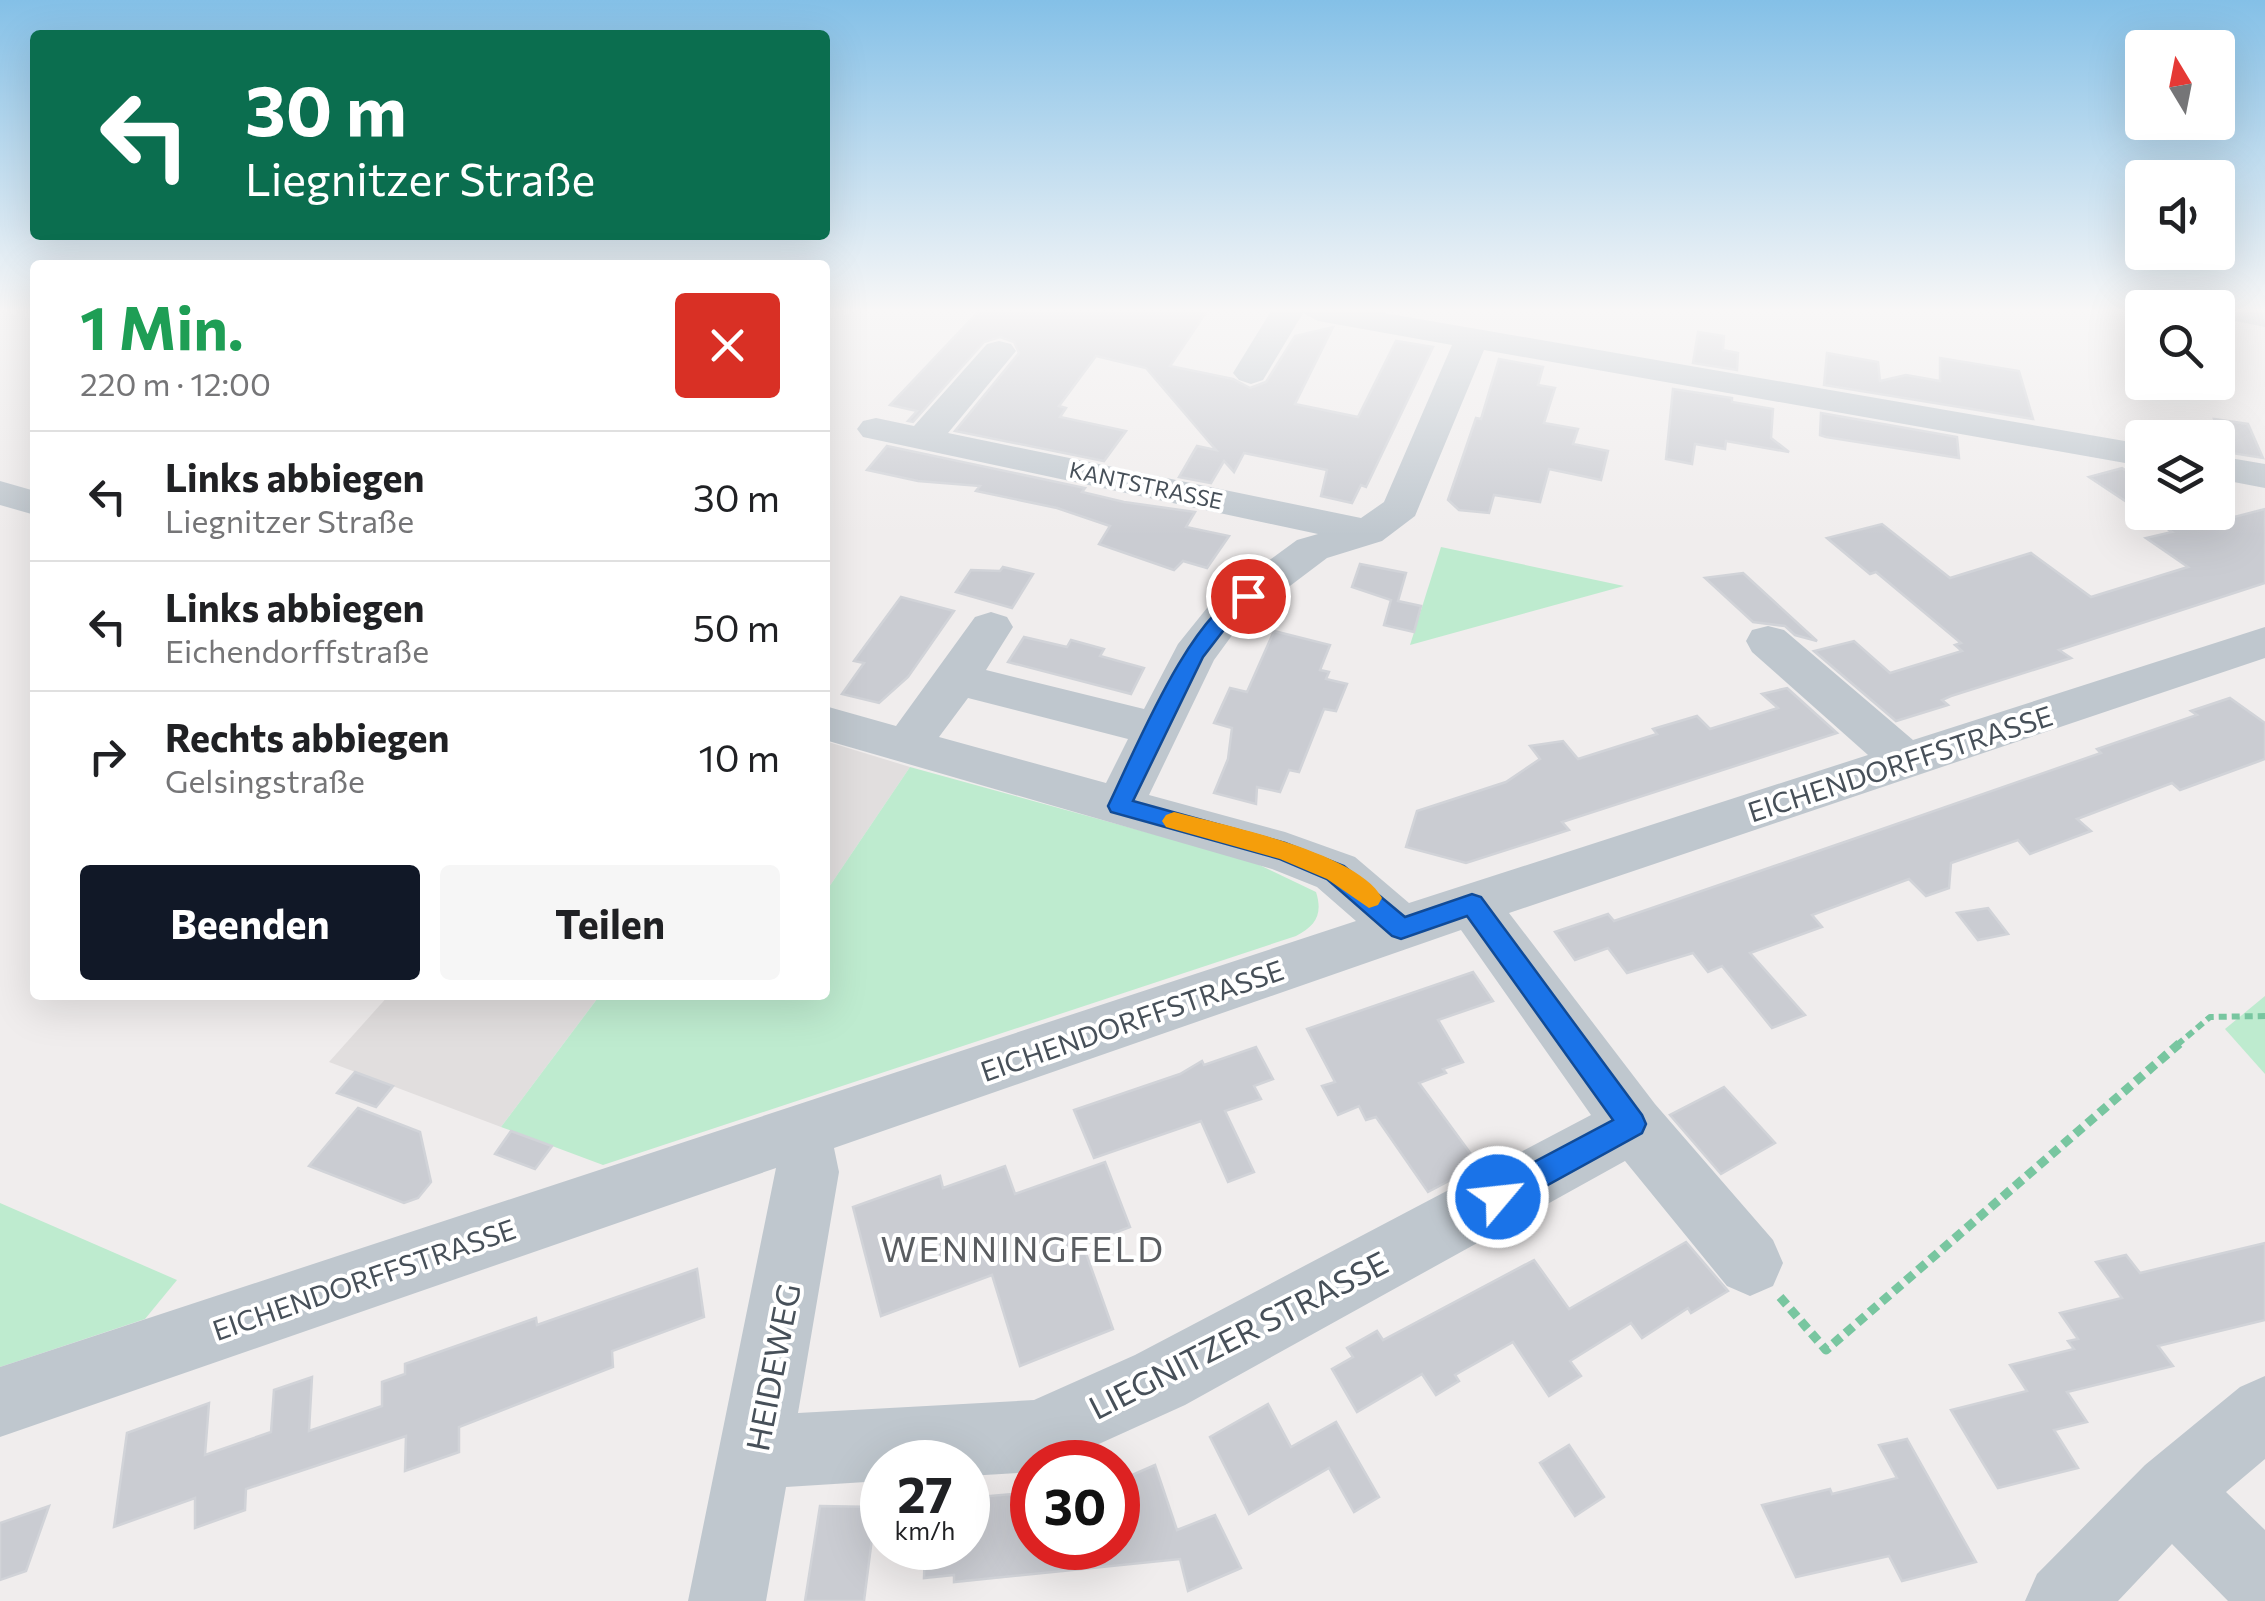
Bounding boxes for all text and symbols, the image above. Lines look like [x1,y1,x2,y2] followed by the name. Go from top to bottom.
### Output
[2125,30,2235,140] north arrow
[2125,30,2235,530] map controls
[245,65,407,150] text: 30 m
[80,70,210,200] icon: left
[245,150,595,205] text: Liegnitzer Straße
[2125,160,2235,270] button: sound
[80,289,244,362] text: 1 Min.
[2125,290,2235,400] button: search
[675,293,780,398] button: close
[80,363,271,403] text: 220 m · 12:00
[2125,420,2235,530] button: layers
[165,453,425,500] text: Links abbiegen
[1067,456,1225,514] street label: KANTSTRASSE
[80,469,135,524] icon: left
[693,473,780,520] text: 30 m
[165,500,414,540] text: Liegnitzer Straße
[1206,554,1291,639] pin
[1221,569,1276,624] icon: arrive
[165,583,425,630] text: Links abbiegen
[80,599,135,654] icon: left
[693,603,780,650] text: 50 m
[165,630,429,670] text: Eichendorffstraße
[1743,698,2057,828] street label: EICHENDORFFSTRASSE
[165,713,449,760] text: Rechts abbiegen
[80,729,135,784] icon: right
[699,733,780,780] text: 10 m
[165,760,365,800] text: Gelsingstraße
[80,865,420,980] button: Beenden
[440,865,780,980] button: Teilen
[976,952,1288,1088] street label: EICHENDORFFSTRASSE
[1446,1145,1550,1249] position arrow
[208,1211,520,1347] street label: EICHENDORFFSTRASSE
[880,1226,1166,1269] district label: WENNINGFELD
[1082,1241,1394,1427] street label: LIEGNITZER STRASSE
[736,1280,808,1454] street label: HEIDEWEG
[1010,1440,1140,1570] speed limit sign: 30
[897,1462,953,1523] text: 27
[895,1515,955,1545] text: km/h

